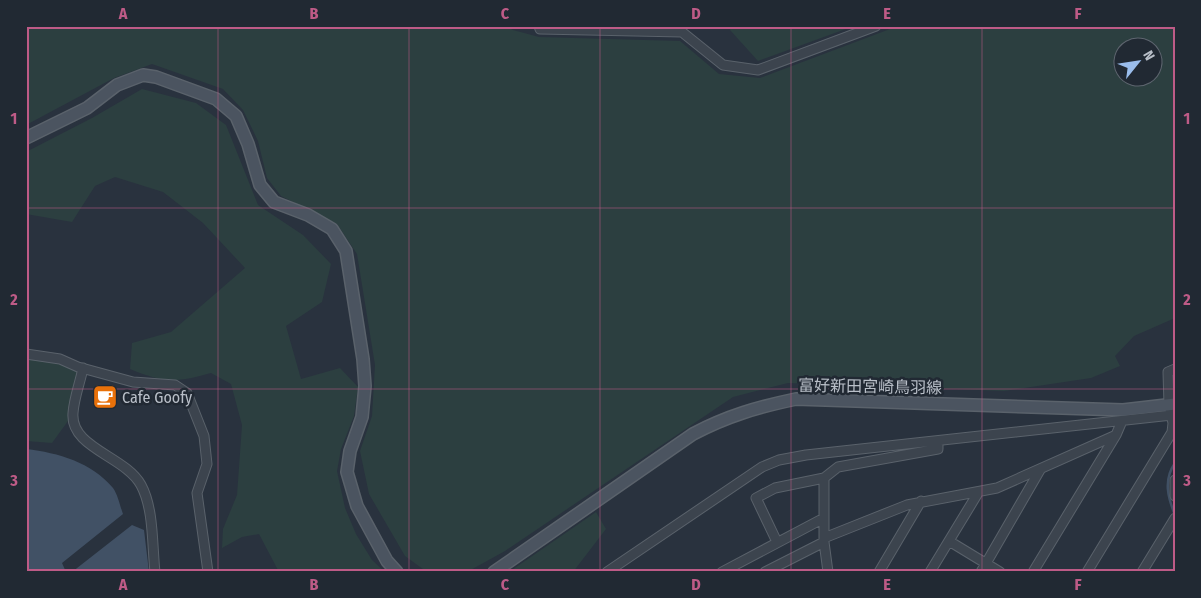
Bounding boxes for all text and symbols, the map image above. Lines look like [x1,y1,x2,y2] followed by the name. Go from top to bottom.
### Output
[118,4,128,23] text: A
[310,4,319,23] text: B
[501,4,510,23] text: C
[691,4,701,23] text: D
[883,4,891,23] text: E
[1074,4,1082,23] text: F
[1114,38,1164,88] north arrow
[1139,48,1158,64] text: N
[11,109,17,128] text: 1
[1184,109,1190,128] text: 1
[9,290,18,309] text: 2
[1182,290,1191,309] text: 2
[798,376,942,397] street label: 富好新田宮崎鳥羽線
[92,384,118,410] cafe icon: Cafe Goofy
[122,388,193,407] place label: Cafe Goofy
[9,471,18,490] text: 3
[1182,471,1191,490] text: 3
[118,575,128,594] text: A
[310,575,319,594] text: B
[501,575,510,594] text: C
[691,575,701,594] text: D
[883,575,891,594] text: E
[1074,575,1082,594] text: F

